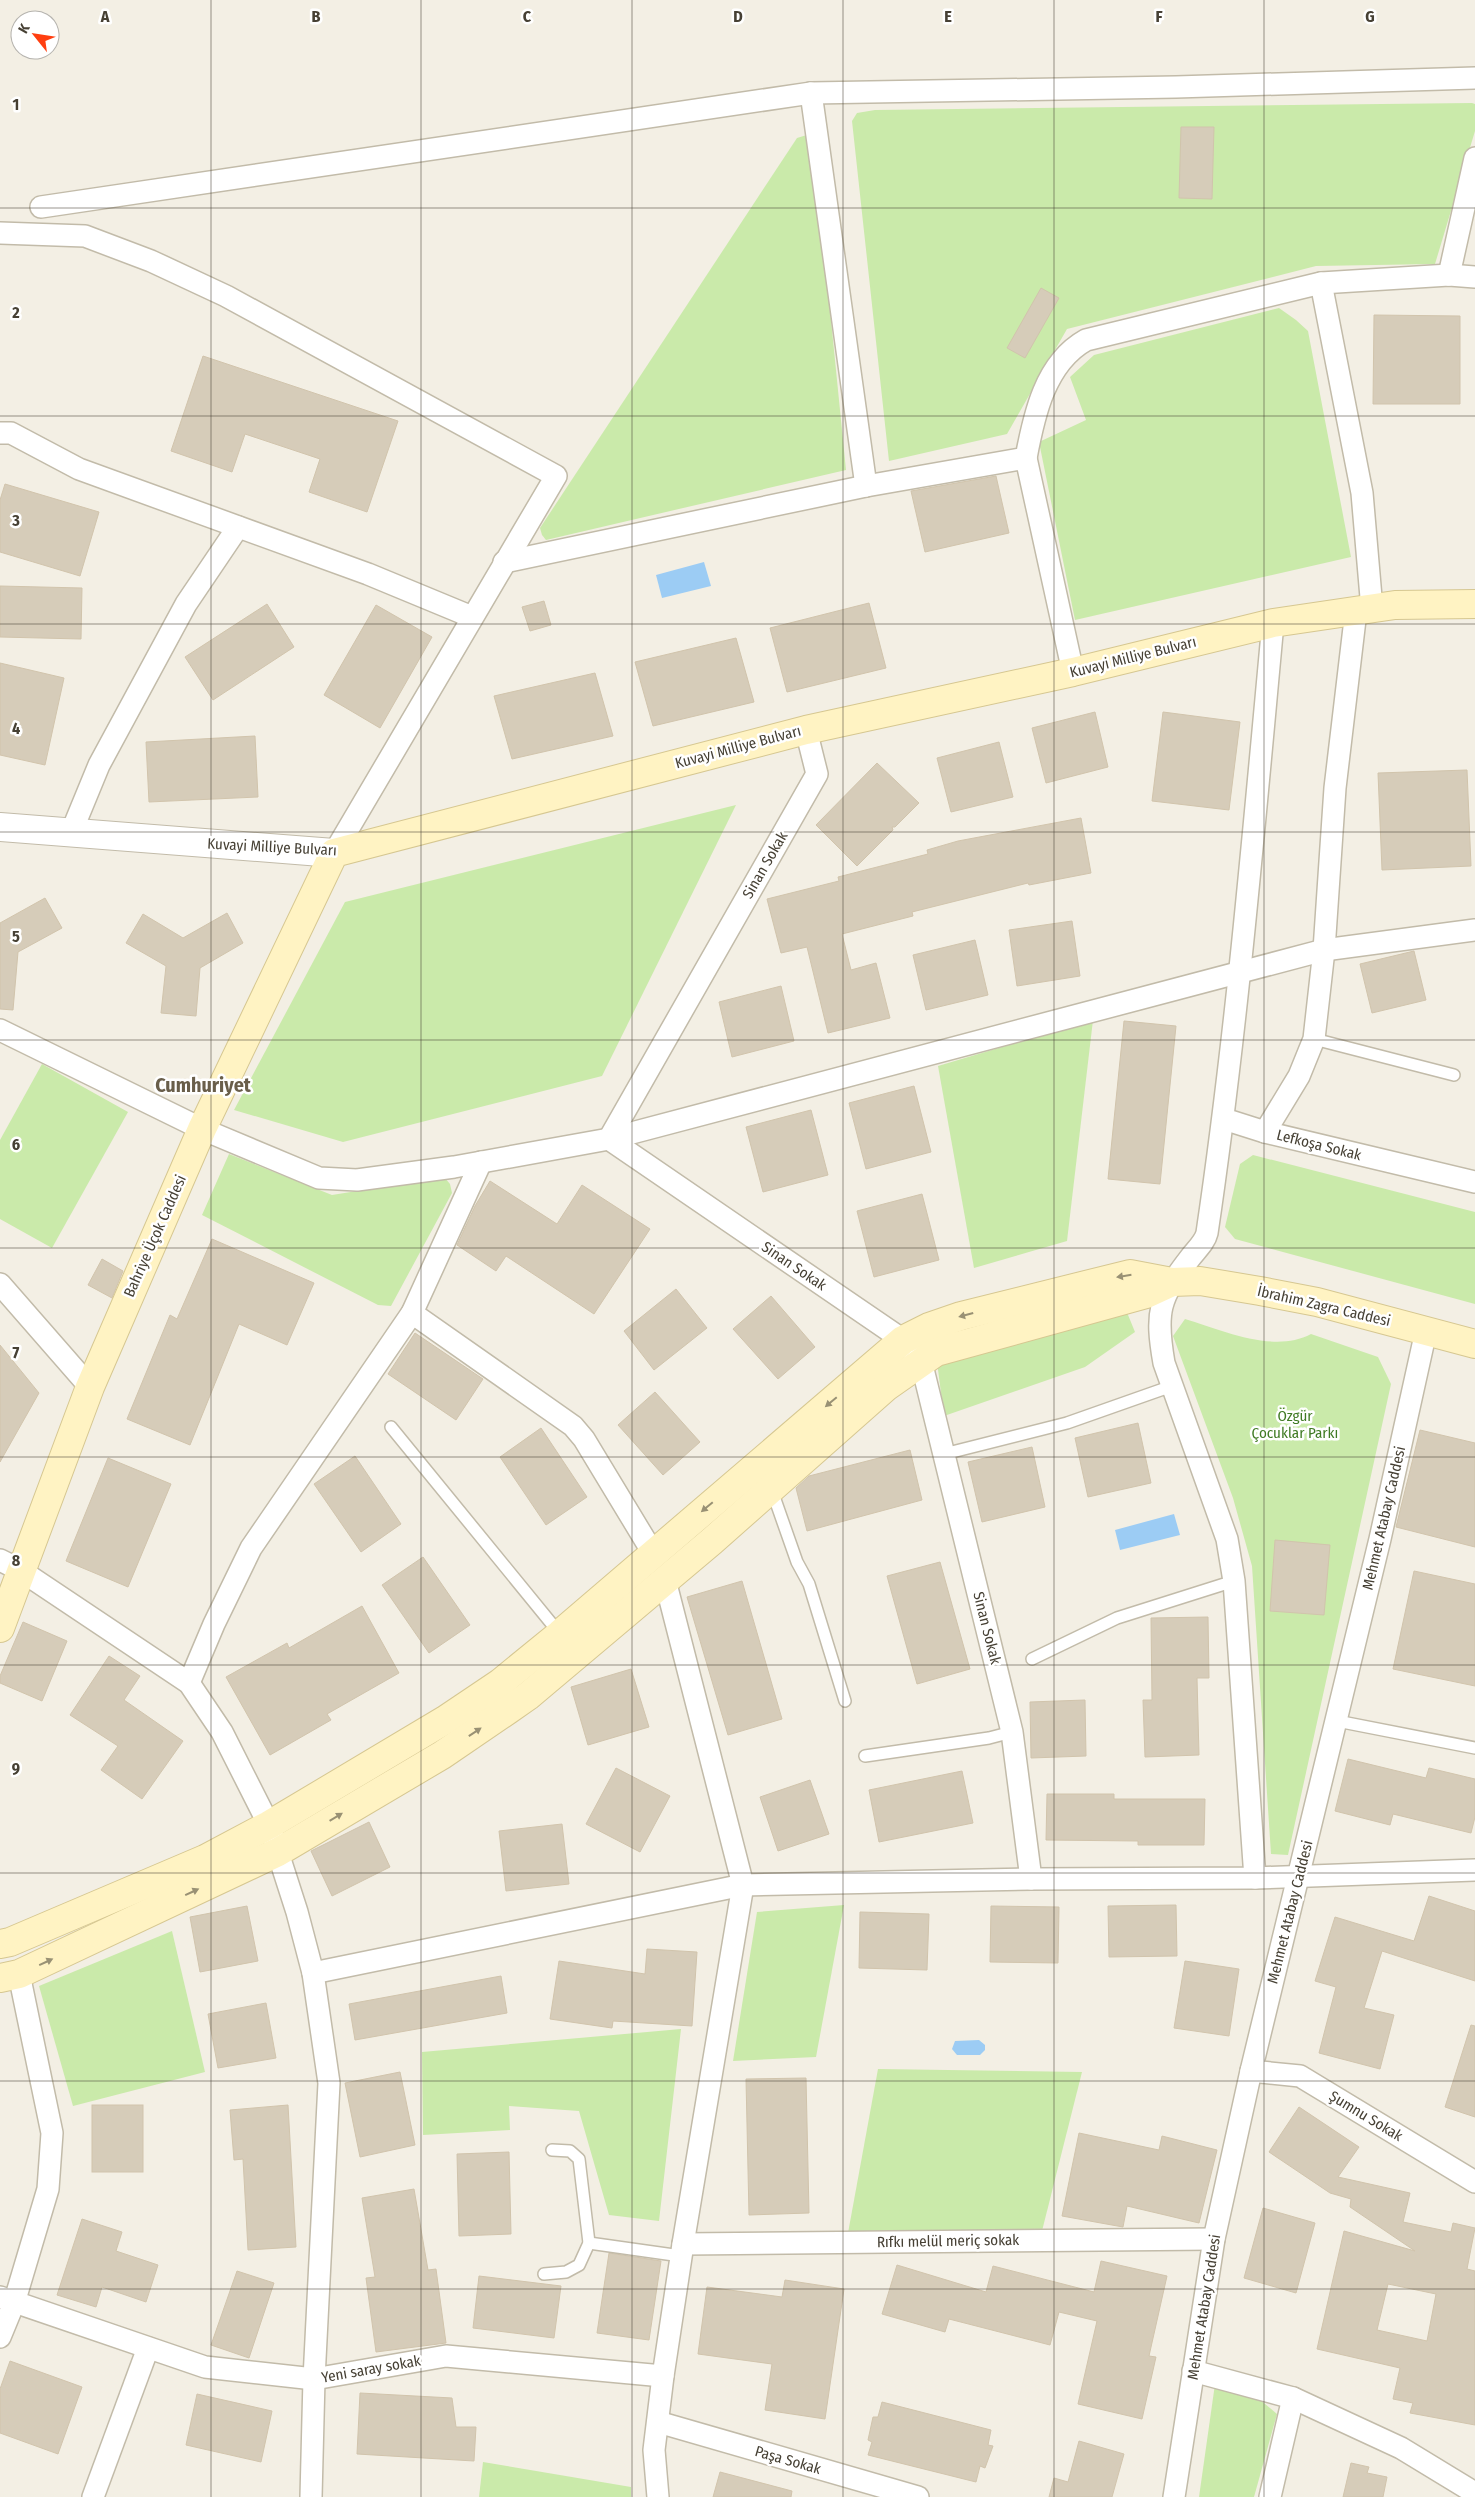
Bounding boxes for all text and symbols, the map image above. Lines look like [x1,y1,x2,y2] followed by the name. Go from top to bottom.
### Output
[100,7,110,26] text: A
[312,7,321,26] text: B
[523,7,532,26] text: C
[733,7,743,26] text: D
[944,7,952,26] text: E
[1155,7,1163,26] text: F
[1365,7,1375,26] text: G
[10,10,60,60] north arrow
[15,20,34,37] text: K
[13,95,19,114] text: 1
[11,303,20,322] text: 2
[11,511,20,530] text: 3
[1068,633,1198,681] street label: Kuvayi Milliye Bulvarı
[12,719,20,738] text: 4
[673,722,803,772] street label: Kuvayi Milliye Bulvarı
[739,828,791,902] street label: Sinan Sokak
[207,835,337,859] street label: Kuvayi Milliye Bulvarı
[12,927,20,946] text: 5
[155,1073,252,1097] district label: Cumhuriyet
[1275,1126,1363,1164] street label: Lefkoşa Sokak
[12,1135,20,1154] text: 6
[120,1172,190,1300] street label: Bahriye Üçok Caddesi
[758,1238,830,1294] street label: Sinan Sokak
[1115,1272,1131,1280] one-way arrow
[1256,1282,1392,1330] street label: İbrahim Zagra Caddesi
[958,1311,973,1319] one-way arrow
[13,1343,20,1362] text: 7
[825,1396,838,1407] one-way arrow
[1252,1407,1338,1442] park label: Özgür Çocuklar Parkı
[1359,1444,1409,1592] street label: Mehmet Atabay Caddesi
[701,1501,714,1512] one-way arrow
[12,1551,21,1570] text: 8
[969,1590,1005,1666] street label: Sinan Sokak
[468,1727,482,1737] one-way arrow
[12,1759,20,1778] text: 9
[330,1813,343,1822] one-way arrow
[1263,1838,1317,1986] street label: Mehmet Atabay Caddesi
[185,1888,200,1897] one-way arrow
[38,1958,53,1966] one-way arrow
[1326,2087,1406,2145] street label: Şumnu Sokak
[877,2231,1019,2251] street label: Rıfkı melül meriç sokak
[1184,2233,1224,2381] street label: Mehmet Atabay Caddesi
[320,2351,422,2387] street label: Yeni saray sokak
[753,2442,823,2478] street label: Paşa Sokak

